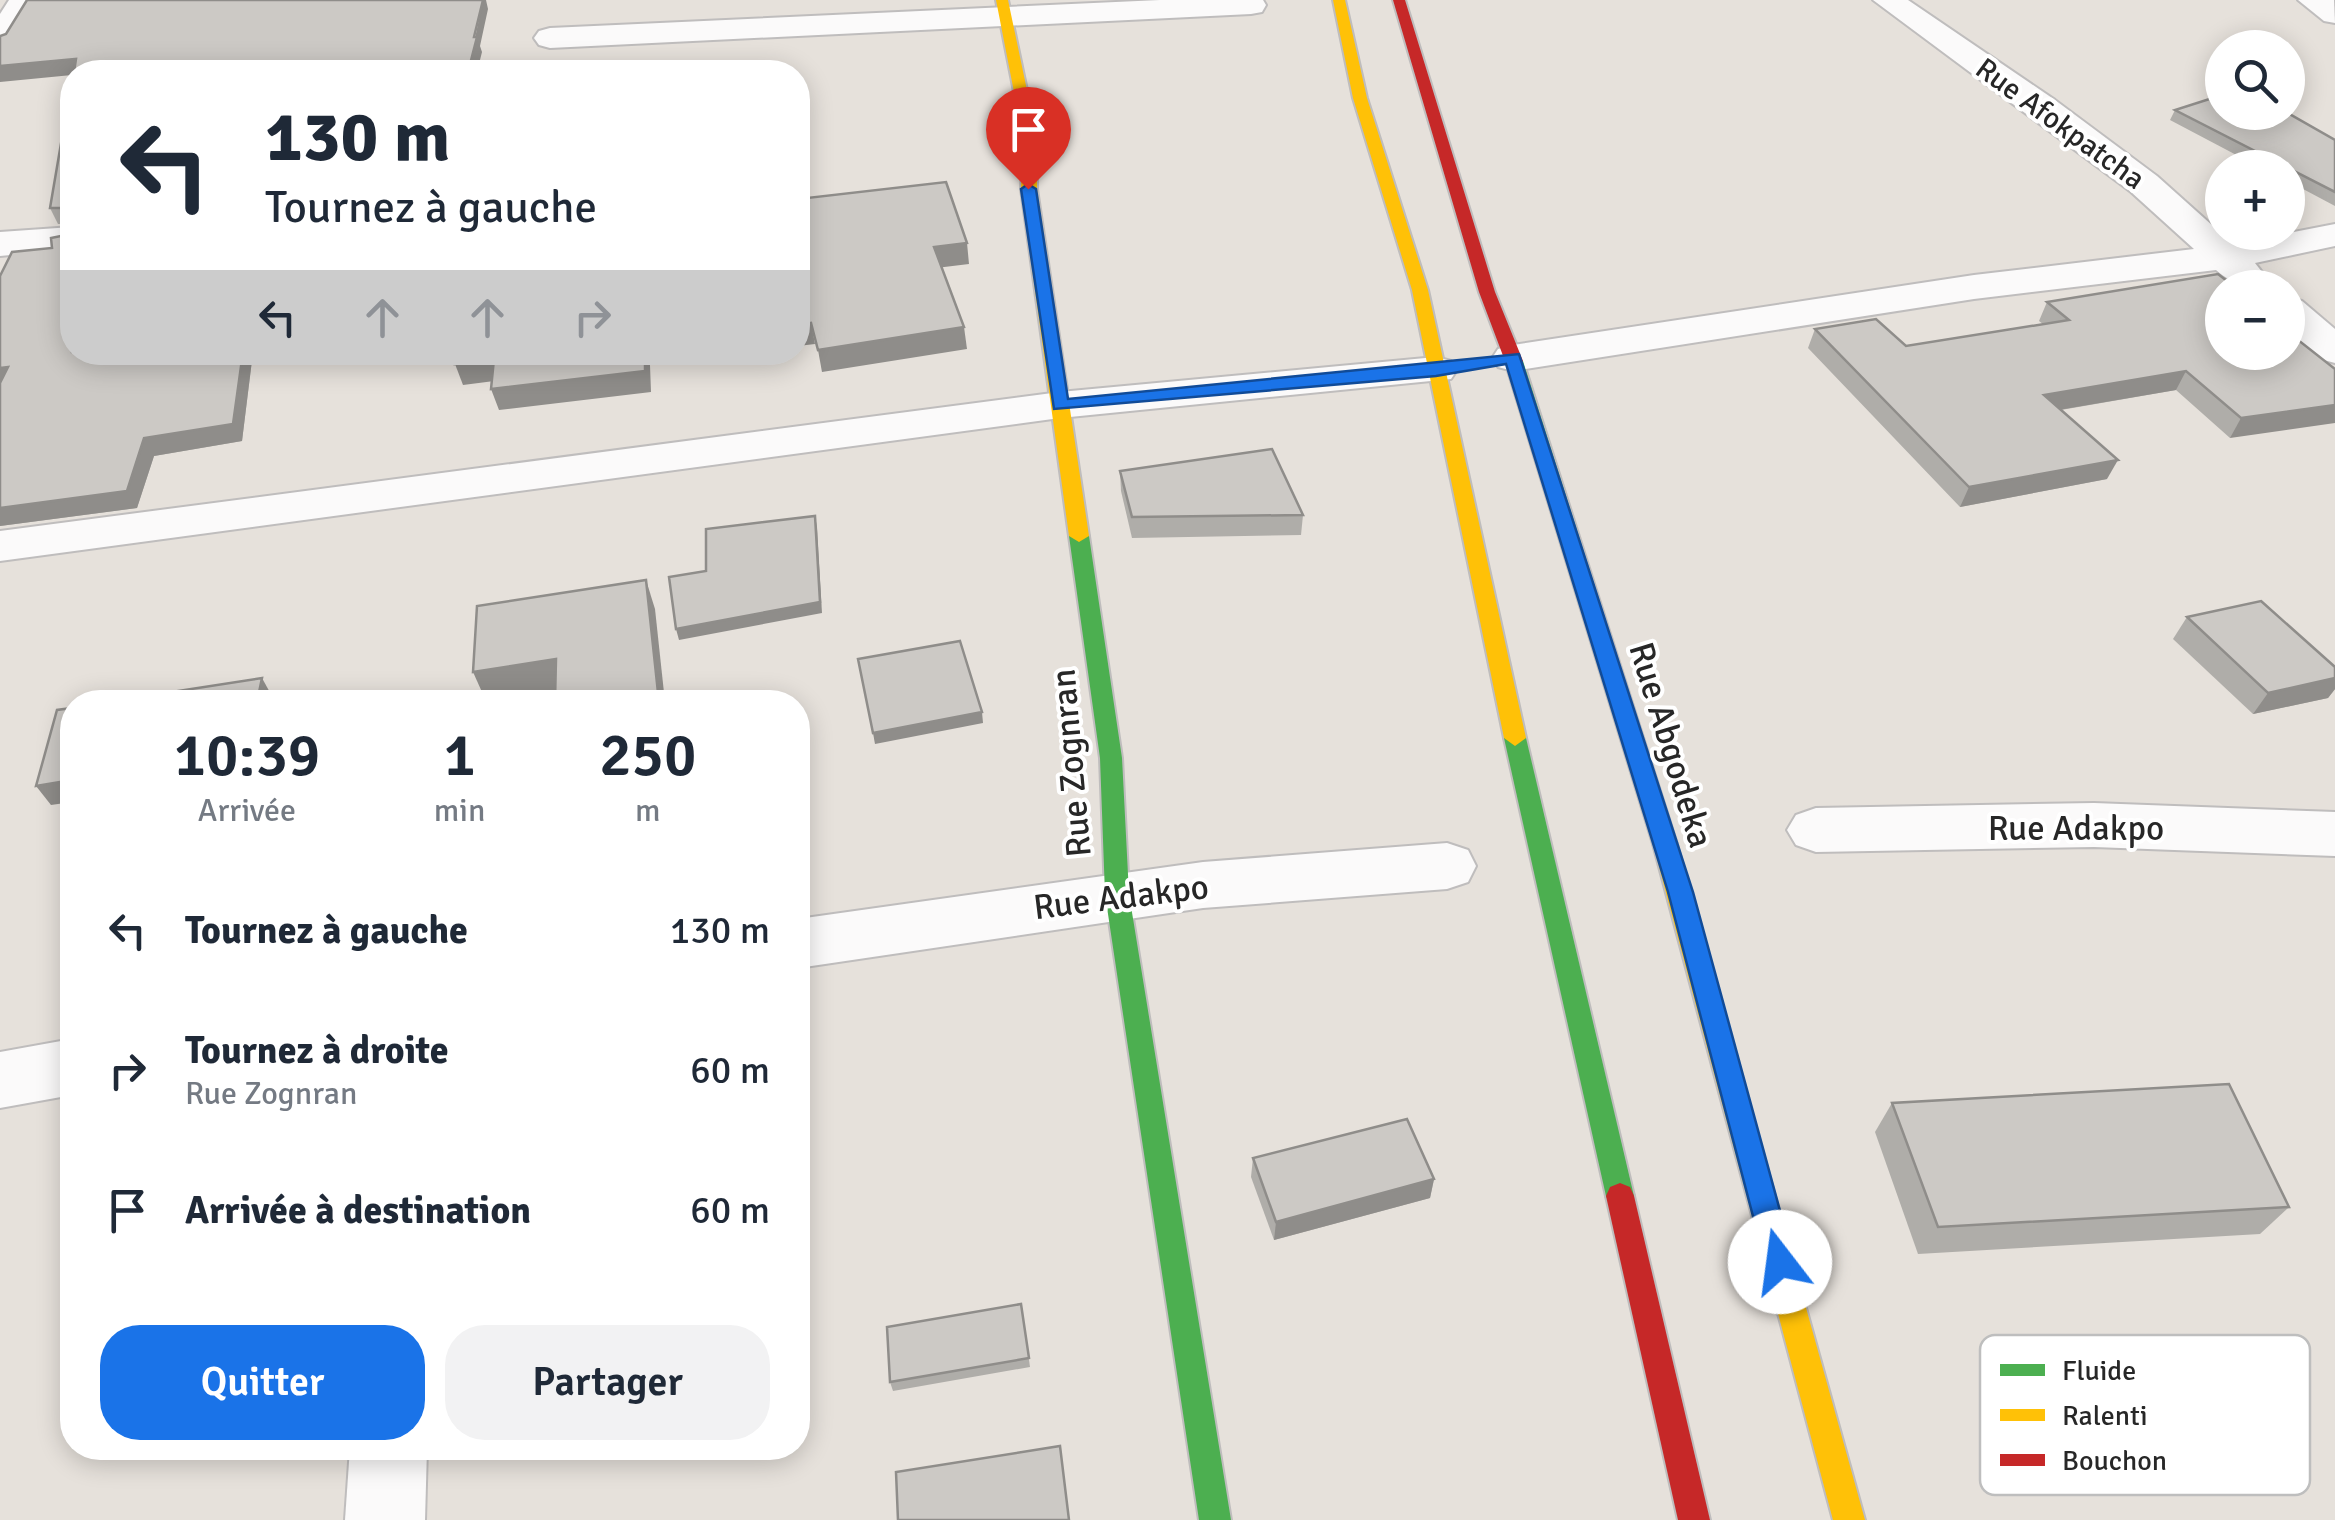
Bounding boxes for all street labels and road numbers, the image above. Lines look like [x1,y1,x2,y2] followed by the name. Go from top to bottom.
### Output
[1968,50,2152,198] street label: Rue Afokpatcha
[1619,637,1723,853] street label: Rue Abgodeka
[1041,667,1101,859] street label: Rue Zognran
[1988,807,2164,850] street label: Rue Adakpo
[1031,865,1211,929] street label: Rue Adakpo

